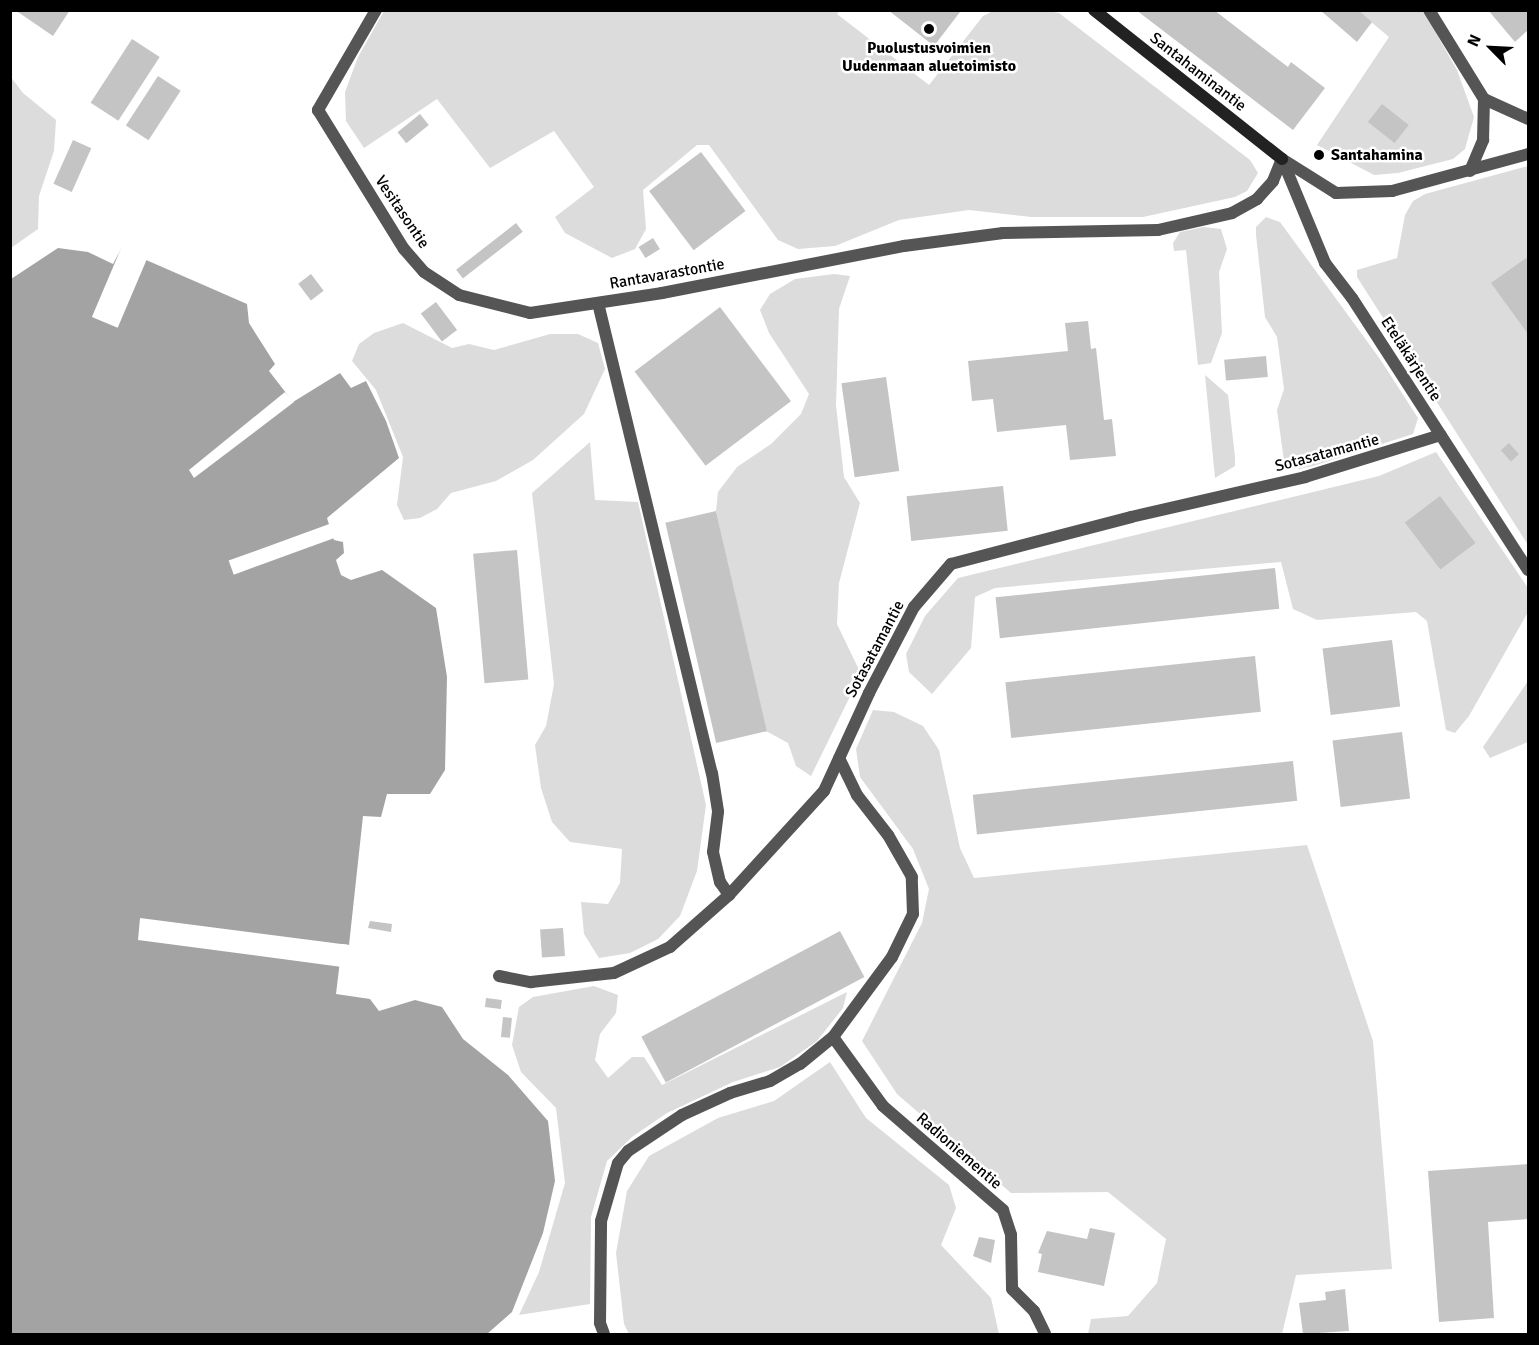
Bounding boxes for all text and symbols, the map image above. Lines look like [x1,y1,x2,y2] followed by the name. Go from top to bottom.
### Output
[1461,18,1521,78] north arrow
[922,22,936,36] marker: Puolustusvoimien Uudenmaan aluetoimisto
[1146,28,1250,116] street label: Santahaminantie
[1463,32,1486,50] text: N
[842,38,1016,76] place label: Puolustusvoimien Uudenmaan aluetoimisto
[1331,145,1423,165] place label: Santahamina
[1312,148,1326,162] marker: Santahamina
[371,172,433,252] street label: Vesitasontie
[608,254,726,294] street label: Rantavarastontie
[1377,313,1445,405] street label: Eteläkärjentie
[1273,430,1381,476] street label: Sotasatamantie
[841,597,909,701] street label: Sotasatamantie
[912,1109,1006,1193] street label: Radioniementie

